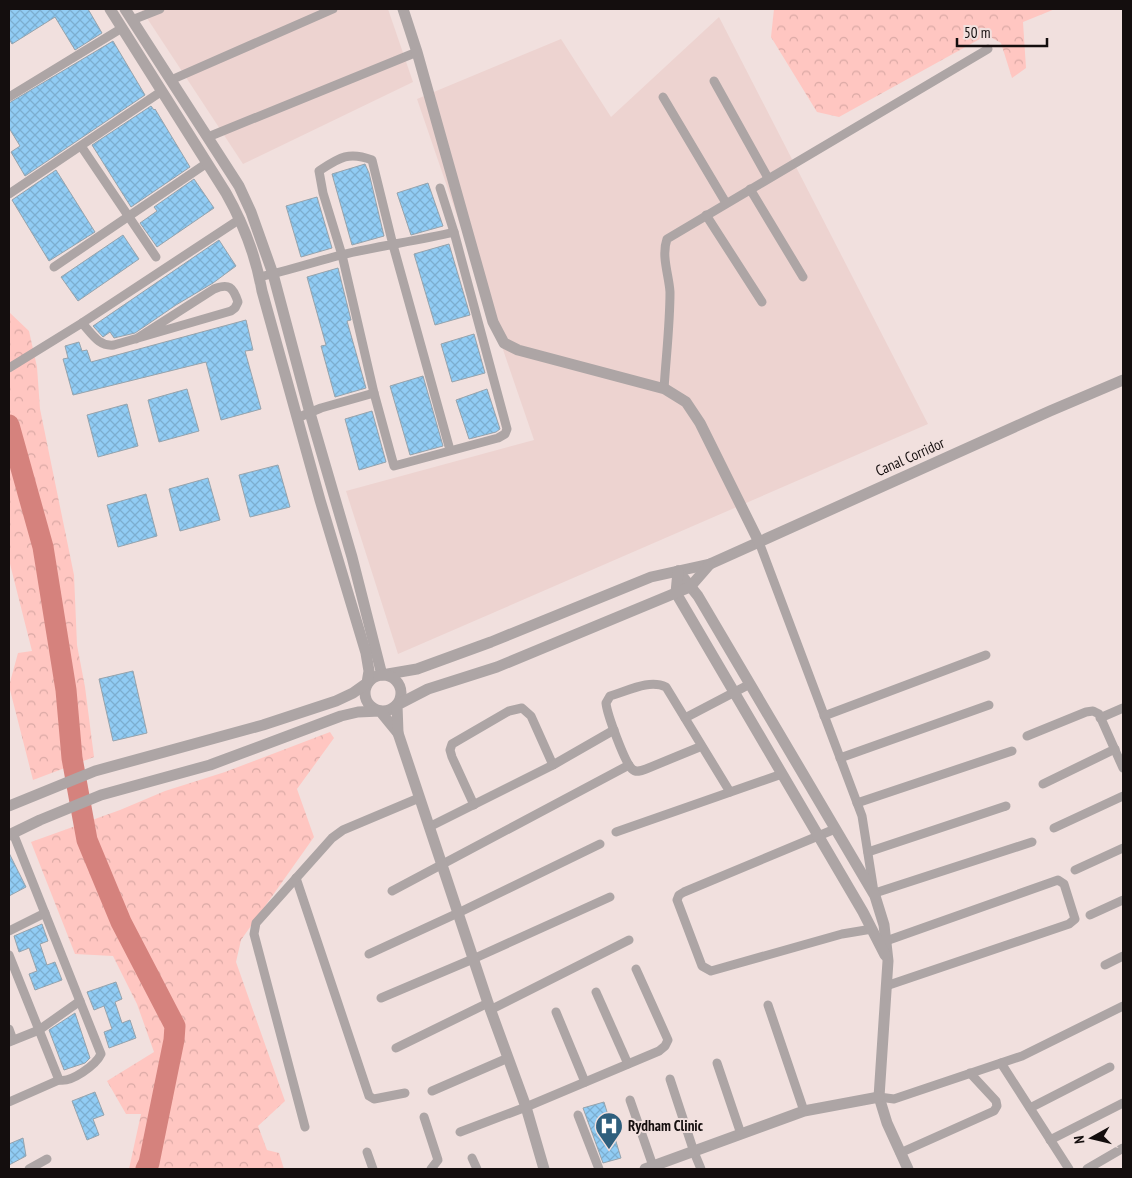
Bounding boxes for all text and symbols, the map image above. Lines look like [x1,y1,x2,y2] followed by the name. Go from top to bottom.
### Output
[957,15,1047,47] scale bar
[964,23,990,42] text: 50 m
[872,433,948,480] street label: Canal Corridor
[594,1111,624,1150] hospital icon: Rydham Clinic
[1067,1113,1117,1163] north arrow
[628,1116,704,1135] place label: Rydham Clinic
[1070,1135,1089,1145] text: N

